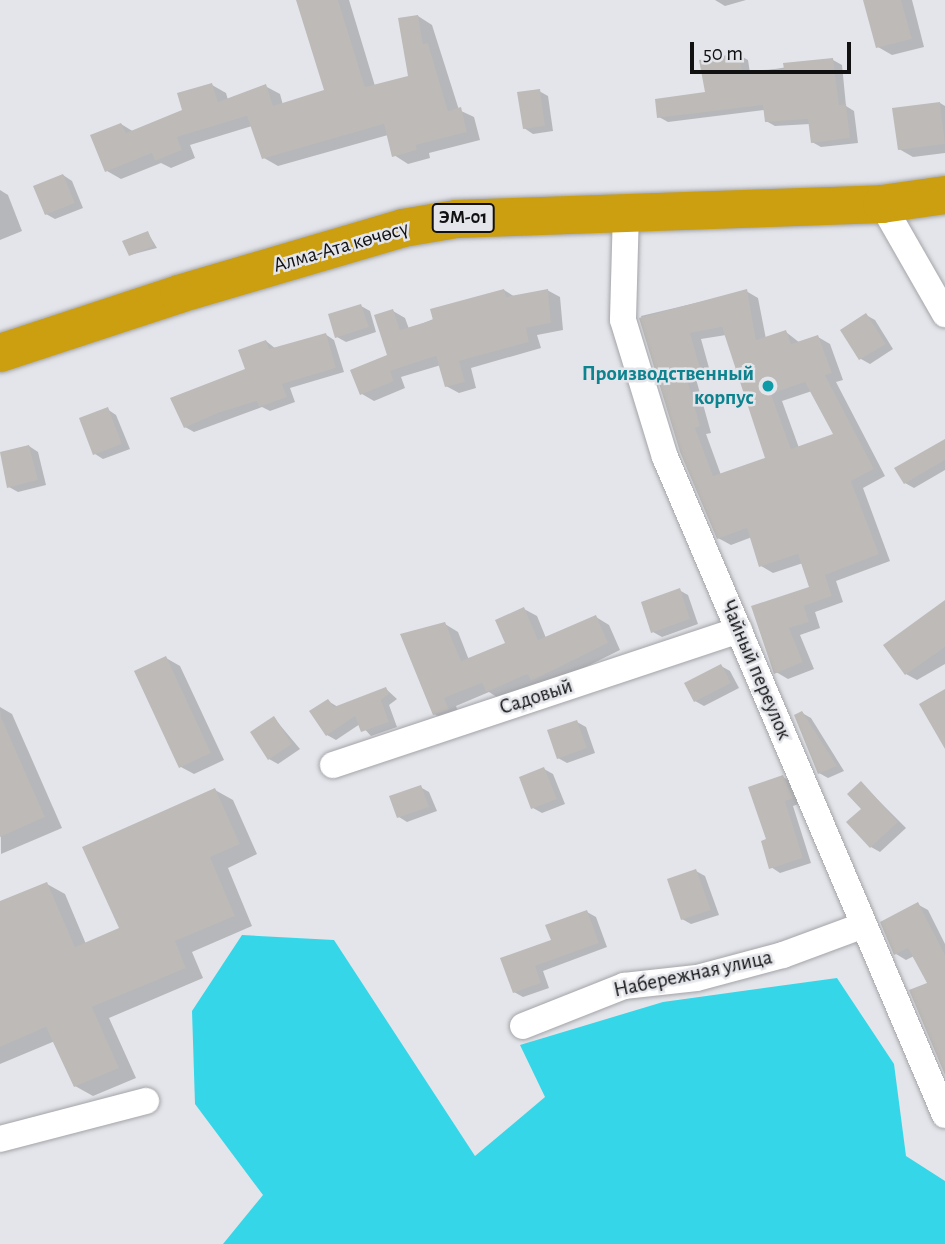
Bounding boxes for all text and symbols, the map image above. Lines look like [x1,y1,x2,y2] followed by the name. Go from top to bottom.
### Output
[693,28,854,72] scale bar
[703,43,743,64] text: 50 m
[432,202,494,233] road number: ЭМ-01
[270,216,412,278] street label: Алма-Ата көчөсү
[582,361,754,411] place label: Производственный корпус
[760,378,776,394] marker: Производственный корпус
[715,596,797,744] street label: Чайный переулок
[496,673,576,721] street label: Садовый
[611,945,775,1003] street label: Набережная улица

